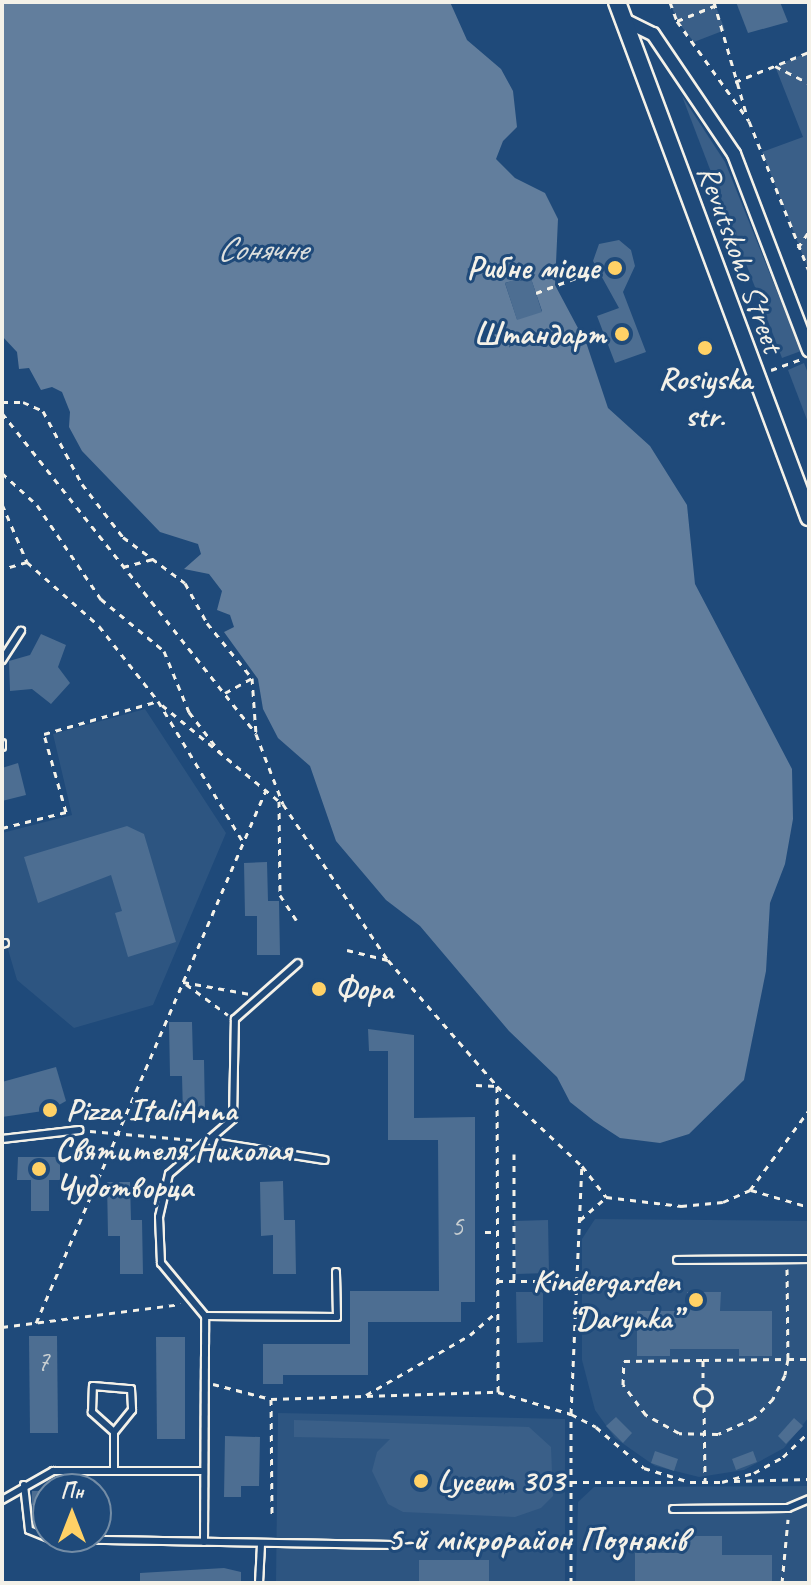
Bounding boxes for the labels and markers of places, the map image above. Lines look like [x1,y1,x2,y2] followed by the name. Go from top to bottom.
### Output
[467,249,599,287] place label: Рибне місце
[606,259,624,277] marker: Рибне місце
[473,315,606,353] place label: Штандарт
[613,325,631,343] marker: Штандарт
[696,339,714,357] marker: Rosiyska str.
[658,361,752,436] place label: Rosiyska str.
[335,970,393,1008] place label: Фора
[310,980,328,998] marker: Фора
[66,1091,238,1129] place label: Pizza ItaliAnna
[41,1101,59,1119] marker: Pizza ItaliAnna
[55,1132,287,1207] place label: Святителя Николая Чудотворца
[30,1160,48,1178] marker: Святителя Николая Чудотворца
[533,1263,680,1338] place label: Kindergarden “Darynka”
[687,1291,705,1309] marker: Kindergarden “Darynka”
[437,1462,564,1500] place label: Lyceum 303
[412,1472,430,1490] marker: Lyceum 303

